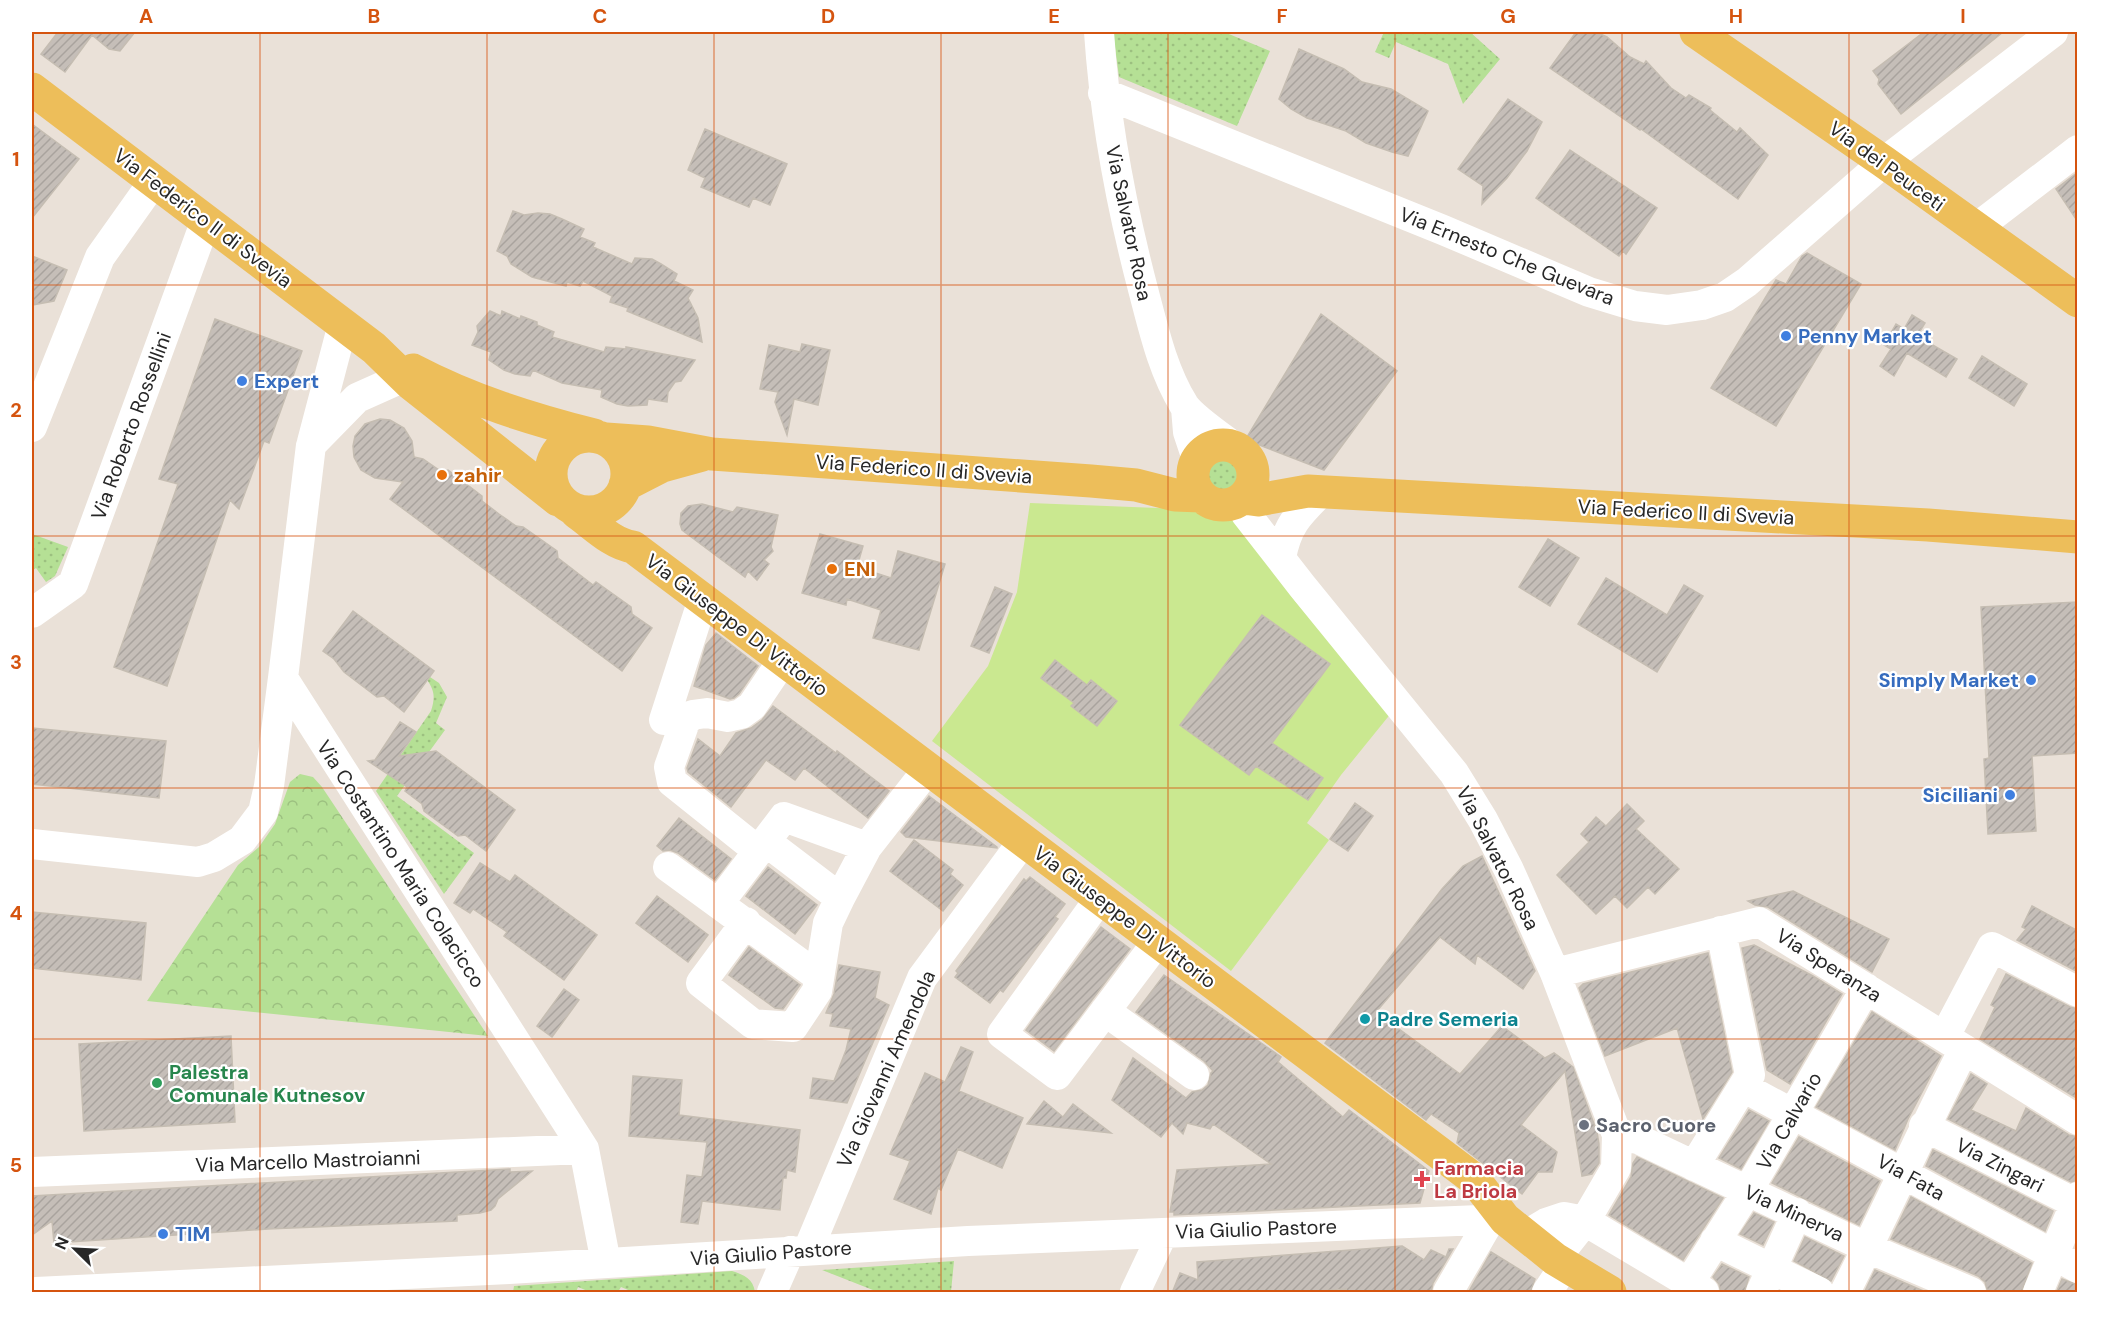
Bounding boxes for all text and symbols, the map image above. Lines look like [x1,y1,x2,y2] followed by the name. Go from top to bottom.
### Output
[139,3,153,29] text: A
[368,3,380,29] text: B
[593,3,607,29] text: C
[821,3,835,29] text: D
[1048,3,1060,29] text: E
[1276,3,1288,29] text: F
[1500,3,1516,29] text: G
[1729,3,1743,29] text: H
[1960,3,1966,29] text: I
[1824,115,1950,217] street label: Via dei Peuceti
[109,142,297,294] street label: Via Federico II di Svevia
[1100,143,1158,303] street label: Via Salvator Rosa
[12,146,20,172] text: 1
[1396,201,1618,311] street label: Via Ernesto Che Guevara
[1798,323,1932,349] place label: Penny Market
[85,328,177,524] street label: Via Roberto Rossellini
[1779,329,1793,343] marker: Penny Market
[254,368,319,394] place label: Expert
[235,374,249,388] marker: Expert
[10,397,22,423] text: 2
[815,448,1033,490] street label: Via Federico II di Svevia
[454,462,502,488] place label: zahir
[435,468,449,482] marker: zahir
[1577,493,1795,531] street label: Via Federico II di Svevia
[640,548,834,702] street label: Via Giuseppe Di Vittorio
[844,556,876,582] place label: ENI
[825,562,839,576] marker: ENI
[10,649,22,675] text: 3
[1878,667,2019,693] place label: Simply Market
[2024,673,2038,687] marker: Simply Market
[311,735,491,993] street label: Via Costantino Maria Colacicco
[1451,782,1545,934] street label: Via Salvator Rosa
[1922,782,1998,808] place label: Siciliani
[2003,788,2017,802] marker: Siciliani
[1028,840,1222,994] street label: Via Giuseppe Di Vittorio
[10,900,23,926] text: 4
[1771,922,1887,1008] street label: Via Speranza
[831,966,941,1172] street label: Via Giovanni Amendola
[1377,1006,1519,1032] place label: Padre Semeria
[1358,1012,1372,1026] marker: Padre Semeria
[169,1059,365,1108] place label: Palestra Comunale Kutnesov
[1750,1067,1828,1175] street label: Via Calvario
[150,1076,164,1090] marker: Palestra Comunale Kutnesov
[1596,1112,1716,1138] place label: Sacro Cuore
[1577,1118,1591,1132] marker: Sacro Cuore
[1951,1132,2049,1198] street label: Via Zingari
[195,1144,421,1178] street label: Via Marcello Mastroianni
[1872,1148,1950,1206] street label: Via Fata
[10,1152,22,1178] text: 5
[1434,1155,1524,1204] place label: Farmacia La Briola
[1415,1172,1429,1186] marker: Farmacia La Briola
[1740,1179,1848,1247] street label: Via Minerva
[1175,1213,1337,1245] street label: Via Giulio Pastore
[45,1219,105,1279] north arrow
[175,1221,210,1247] place label: TIM
[156,1227,170,1241] marker: TIM
[50,1234,74,1253] text: N
[689,1234,853,1272] street label: Via Giulio Pastore

